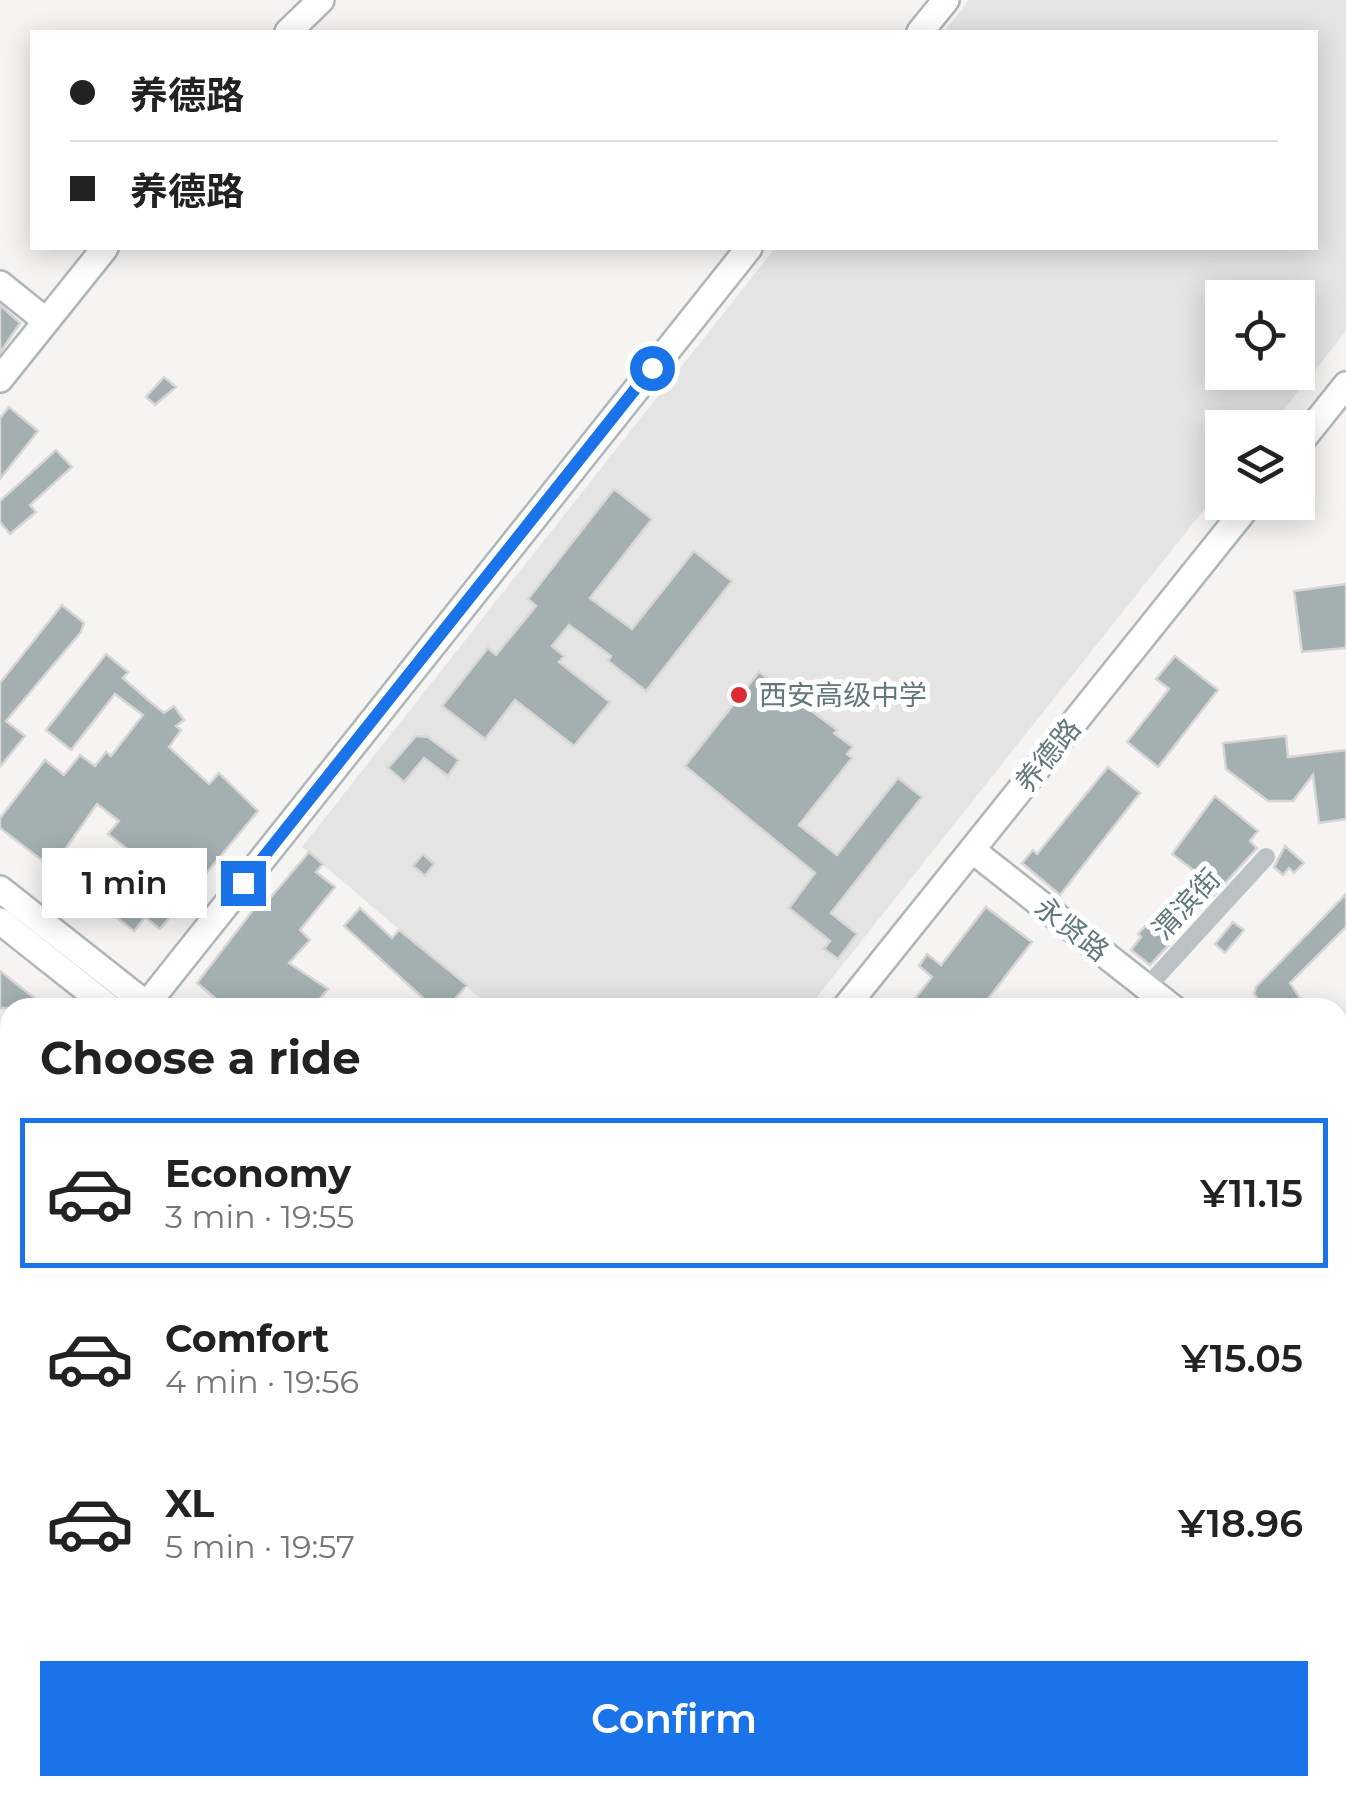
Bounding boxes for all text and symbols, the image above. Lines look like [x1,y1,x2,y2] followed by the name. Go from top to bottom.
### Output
[130,72,244,119] text: 养德路
[130,168,244,215] text: 养德路
[1205,280,1315,520] map controls
[1205,280,1315,390] button: locate
[630,346,675,391] route start
[1205,410,1315,520] button: layers
[759,678,927,712] place label: 西安高级中学
[728,684,750,706] marker: 西安高级中学
[1008,712,1088,798] street label: 养德路
[43,848,208,918] callout: 1 min
[221,861,266,906] route end
[1145,862,1227,946] street label: 渭滨街
[82,863,167,902] text: 1 min
[1028,890,1116,968] street label: 永贤路
[40,1030,361,1085] text: Choose a ride
[45,1148,135,1238] icon: car
[165,1150,351,1197] text: Economy
[1200,1170,1303,1217] text: ¥11.15
[165,1197,354,1236] text: 3 min · 19:55
[45,1313,135,1403] icon: car
[165,1315,329,1362] text: Comfort
[1181,1335,1303,1382] text: ¥15.05
[165,1362,359,1401] text: 4 min · 19:56
[45,1478,135,1568] icon: car
[165,1480,214,1527] text: XL
[1178,1500,1303,1547] text: ¥18.96
[165,1527,355,1566] text: 5 min · 19:57
[40,1661,1308,1776] button: Confirm

